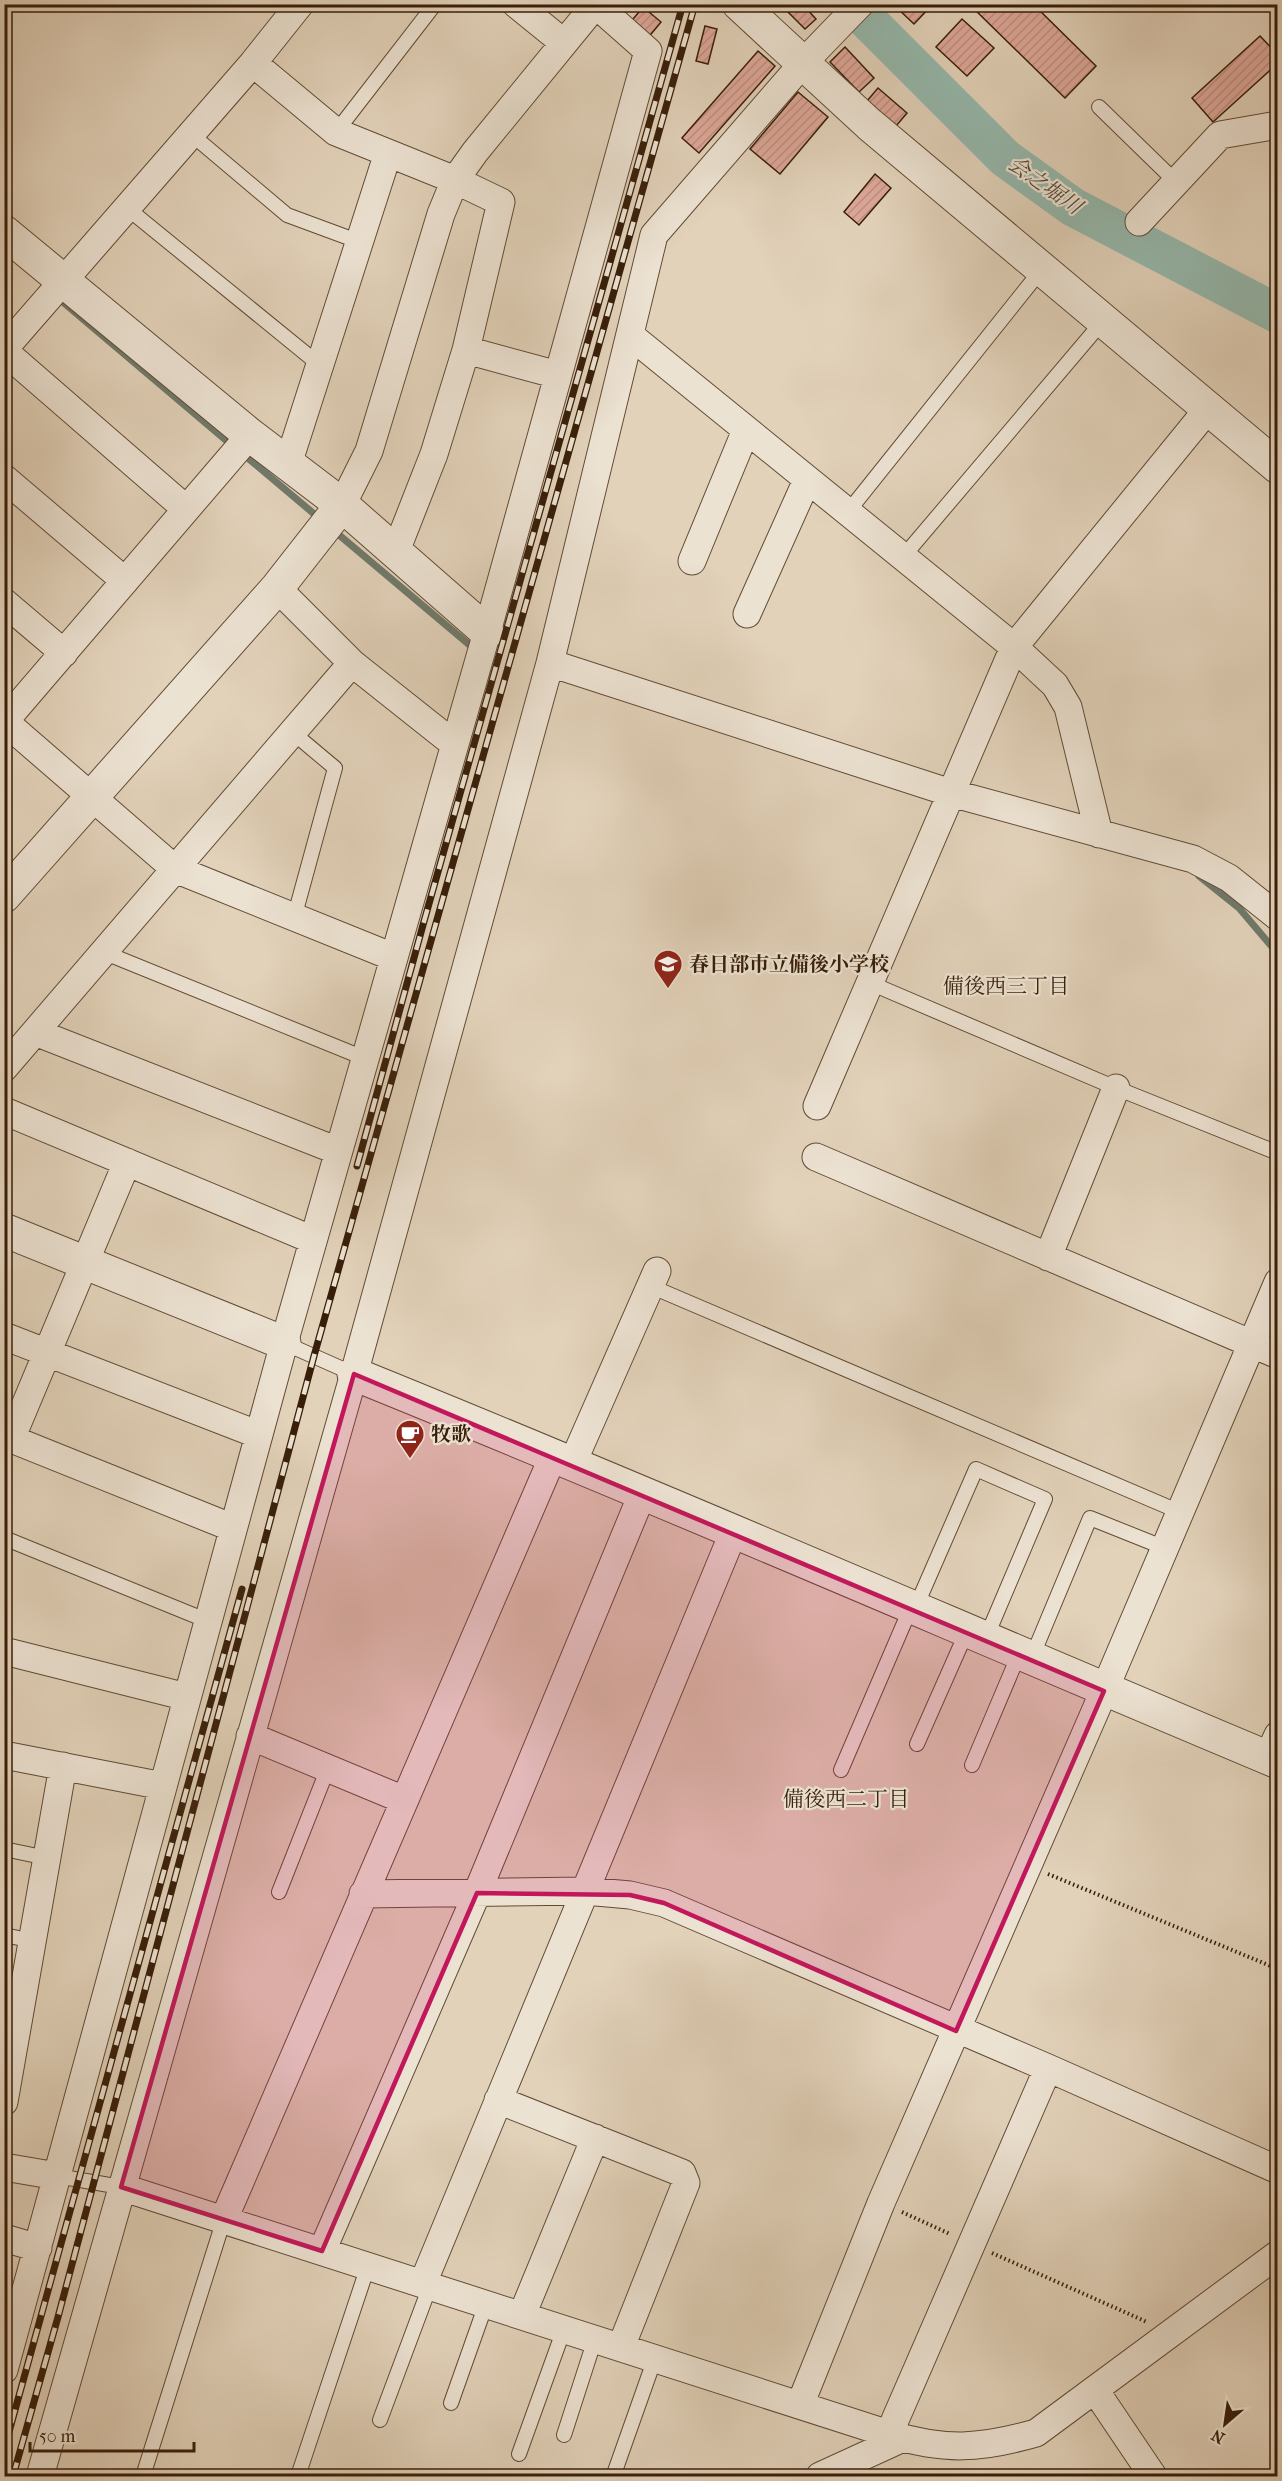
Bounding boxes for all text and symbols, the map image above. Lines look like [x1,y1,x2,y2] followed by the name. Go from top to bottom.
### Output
[1004,151,1088,220] water label: 会之堀川
[652,948,684,990] school or university icon: 春日部市立備後小学校
[689,953,889,976] place label: 春日部市立備後小学校
[943,974,1069,998] district label: 備後西三丁目
[394,1418,426,1460] cafe icon: 牧歌
[431,1423,471,1446] place label: 牧歌
[783,1787,909,1811] district label: 備後西二丁目
[1195,2394,1255,2454] north arrow
[30,2415,194,2453] scale bar
[1207,2425,1228,2448] text: N
[39,2426,76,2447] text: 50 m

